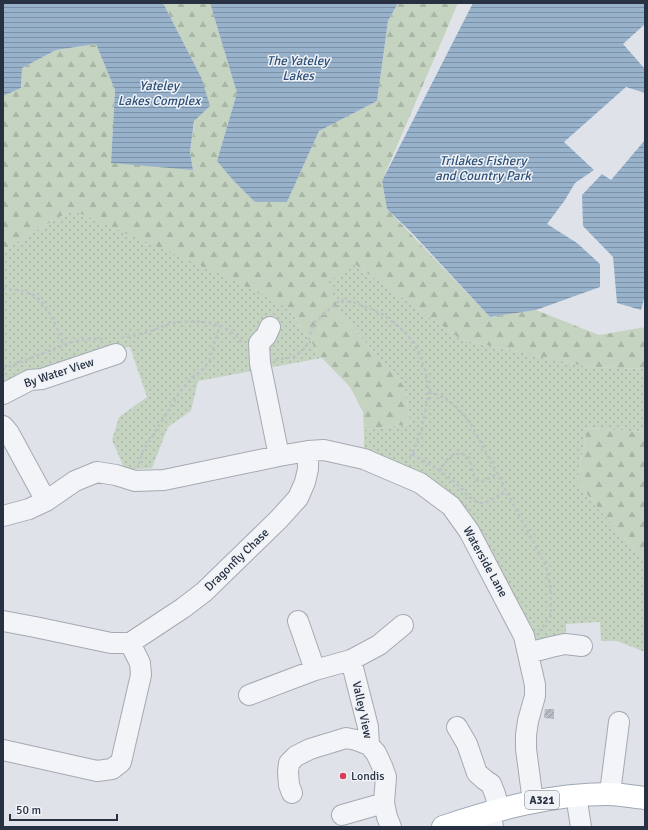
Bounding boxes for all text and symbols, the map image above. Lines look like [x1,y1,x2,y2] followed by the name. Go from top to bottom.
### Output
[267,53,331,84] water label: The Yateley Lakes
[118,78,202,109] water label: Yateley Lakes Complex
[435,153,532,184] water label: Trilakes Fishery and Country Park
[22,355,96,391] street label: By Water View
[459,524,511,600] street label: Waterside Lane
[202,525,272,595] street label: Dragonfly Chase
[349,680,375,740] street label: Valley View
[351,769,385,784] place label: Londis
[338,771,348,781] marker: Londis
[525,791,559,809] road number: A321
[10,796,117,822] scale bar
[16,803,41,818] text: 50 m

